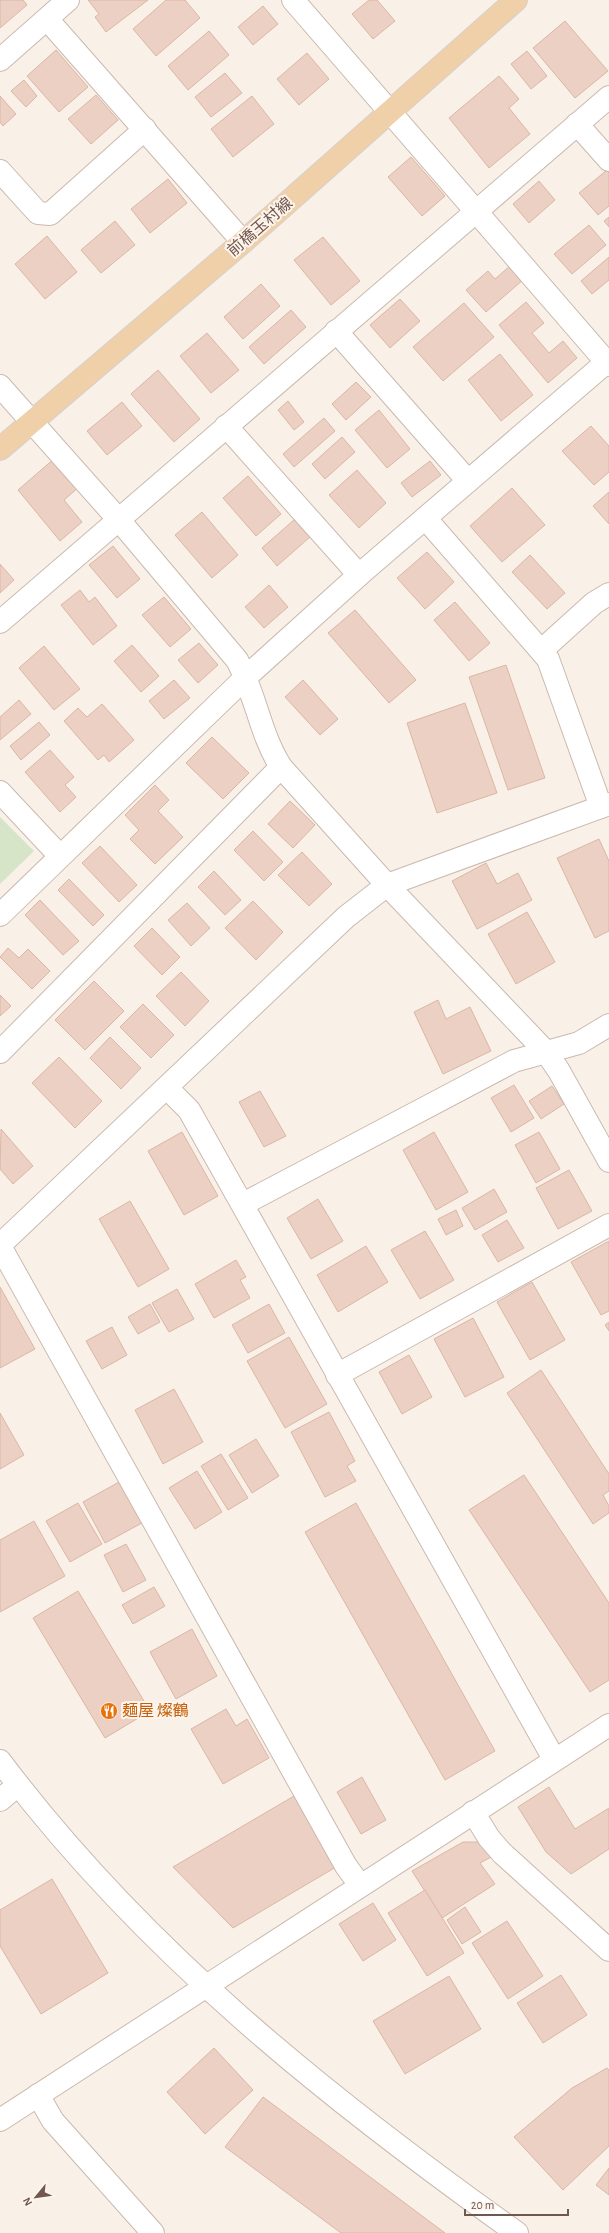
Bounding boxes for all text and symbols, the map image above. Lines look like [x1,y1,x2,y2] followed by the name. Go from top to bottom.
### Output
[224,194,295,259] street label: 前橋玉村線
[99,1701,119,1721] restaurant icon: 麺屋 燦鶴
[122,1702,189,1719] place label: 麺屋 燦鶴
[16,2177,56,2217] north arrow
[465,2191,568,2217] scale bar
[21,2196,34,2208] text: N
[471,2199,494,2211] text: 20 m

